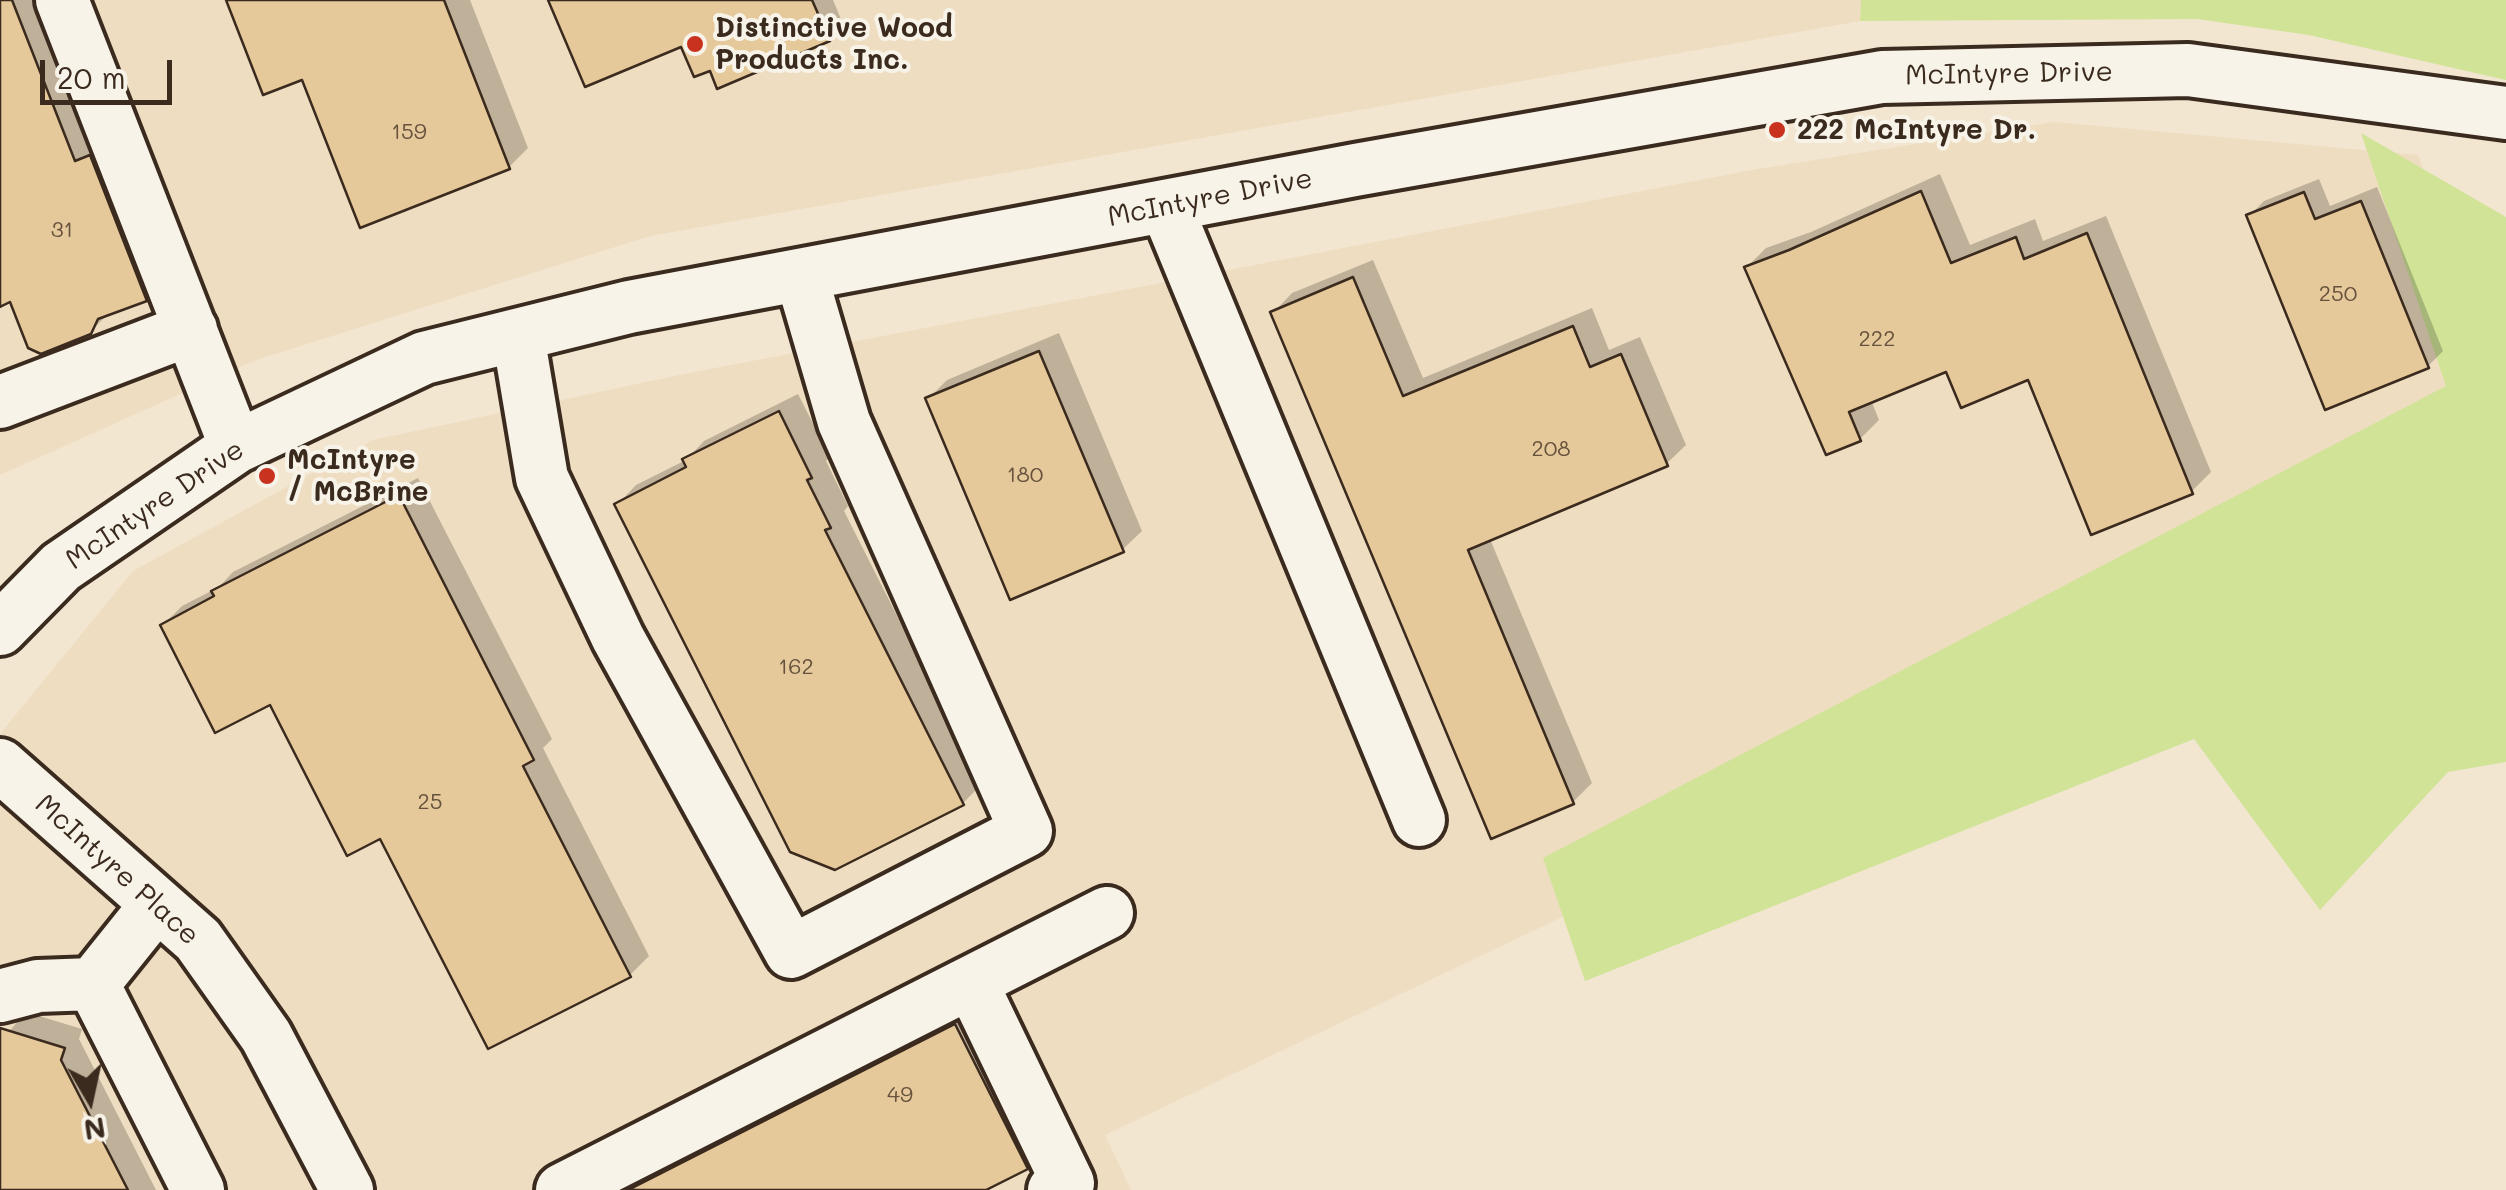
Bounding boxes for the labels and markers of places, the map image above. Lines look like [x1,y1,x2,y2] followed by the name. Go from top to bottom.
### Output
[715,11,953,77] place label: Distinctive Wood Products Inc.
[684,33,706,55] marker: Distinctive Wood Products Inc.
[1797,113,2036,147] place label: 222 McIntyre Dr.
[1766,119,1788,141] marker: 222 McIntyre Dr.
[287,443,429,509] place label: McIntyre / McBrine
[256,465,278,487] marker: McIntyre / McBrine

